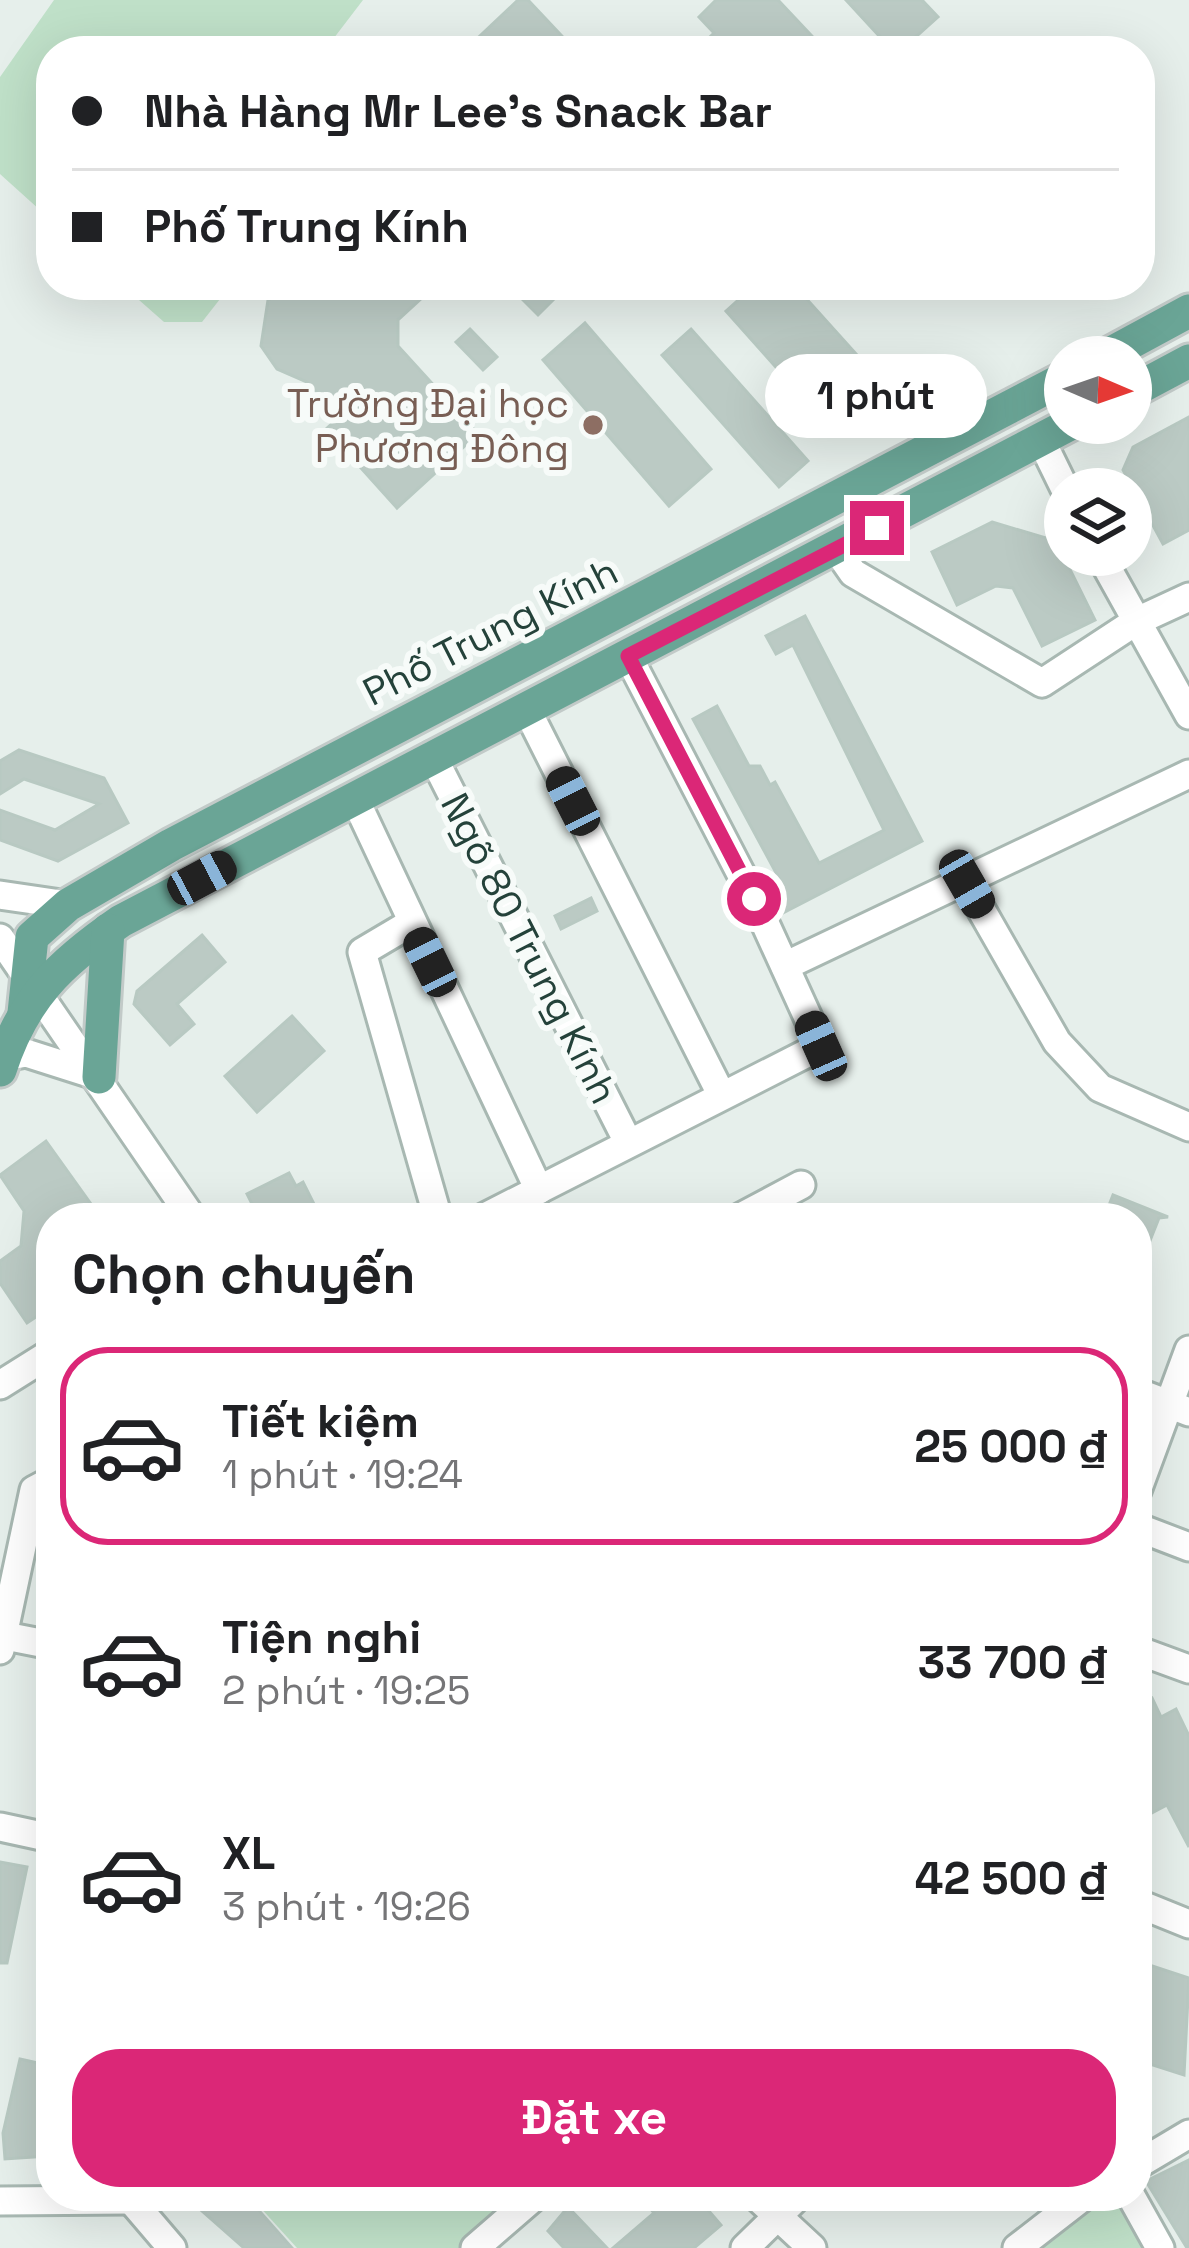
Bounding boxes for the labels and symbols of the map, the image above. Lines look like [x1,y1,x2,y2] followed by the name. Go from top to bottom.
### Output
[1044,336,1152,444] north arrow
[766,354,988,438] callout: 1 phút
[287,379,569,473] place label: Trường Đại học Phương Đông
[580,412,606,438] marker: Trường Đại học Phương Đông
[850,501,904,555] route end
[355,546,626,717] street label: Phố Trung Kính
[541,761,605,841] car
[430,785,629,1112] street label: Ngõ 80 Trung Kính
[933,844,1001,924] car
[162,845,242,911] car
[727,872,781,926] route start
[398,922,462,1002] car
[790,1006,852,1086] car

